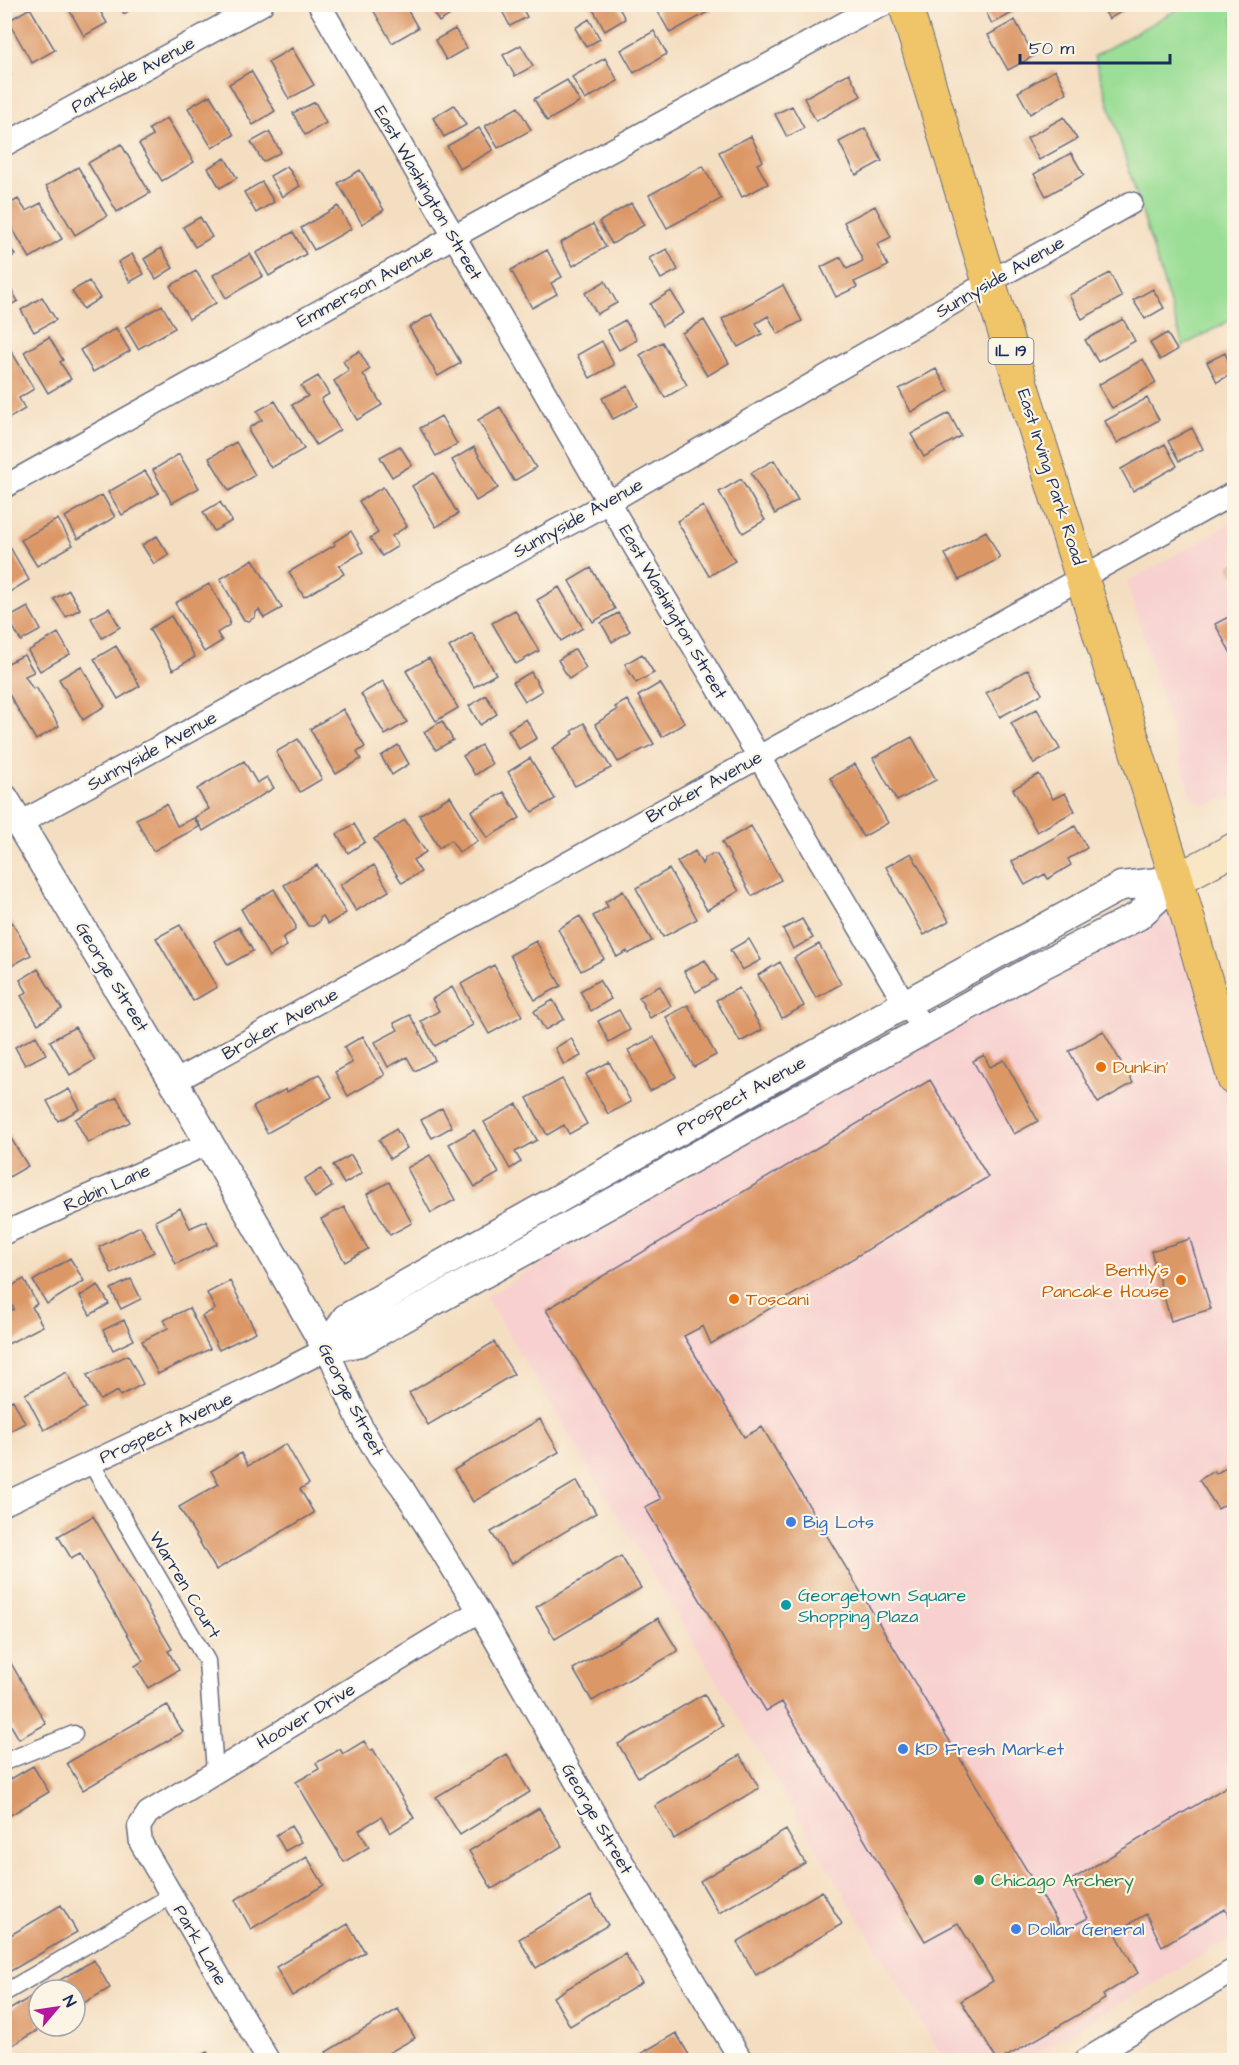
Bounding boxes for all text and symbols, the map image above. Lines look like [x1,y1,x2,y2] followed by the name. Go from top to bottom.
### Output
[1020,27,1170,65] scale bar
[67,30,200,119] street label: Parkside Avenue
[1029,36,1074,61] text: 50 m
[367,101,489,286] street label: East Washington Street
[931,230,1070,325] street label: Sunnyside Avenue
[292,238,438,334] street label: Emmerson Avenue
[988,338,1034,364] road number: IL 19
[1010,386,1091,569] street label: East Irving Park Road
[509,472,648,565] street label: Sunnyside Avenue
[612,520,734,705] street label: East Washington Street
[83,705,222,798] street label: Sunnyside Avenue
[641,745,767,829] street label: Broker Avenue
[68,917,155,1038] street label: George Street
[217,982,343,1066] street label: Broker Avenue
[672,1050,811,1142] street label: Prospect Avenue
[1113,1055,1169,1080] place label: Dunkin'
[1094,1060,1108,1074] marker: Dunkin'
[60,1158,155,1218] street label: Robin Lane
[1042,1258,1169,1304] place label: Bently's Pancake House
[1174,1273,1188,1287] marker: Bently's Pancake House
[746,1287,809,1312] place label: Toscani
[727,1292,741,1306] marker: Toscani
[311,1339,391,1462] street label: George Street
[95,1386,237,1470] street label: Prospect Avenue
[803,1510,874,1536] place label: Big Lots
[784,1515,798,1529] marker: Big Lots
[143,1527,227,1644] street label: Warren Court
[798,1583,966,1630] place label: Georgetown Square Shopping Plaza
[779,1598,793,1612] marker: Georgetown Square Shopping Plaza
[252,1677,360,1755] street label: Hoover Drive
[915,1737,1065,1762] place label: KD Fresh Market
[896,1742,910,1756] marker: KD Fresh Market
[554,1759,639,1880] street label: George Street
[991,1868,1134,1894] place label: Chicago Archery
[972,1873,986,1887] marker: Chicago Archery
[167,1900,233,1990] street label: Park Lane
[1028,1917,1145,1942] place label: Dollar General
[1009,1922,1023,1936] marker: Dollar General
[27,1978,87,2038] north arrow
[57,1991,81,2011] text: N

